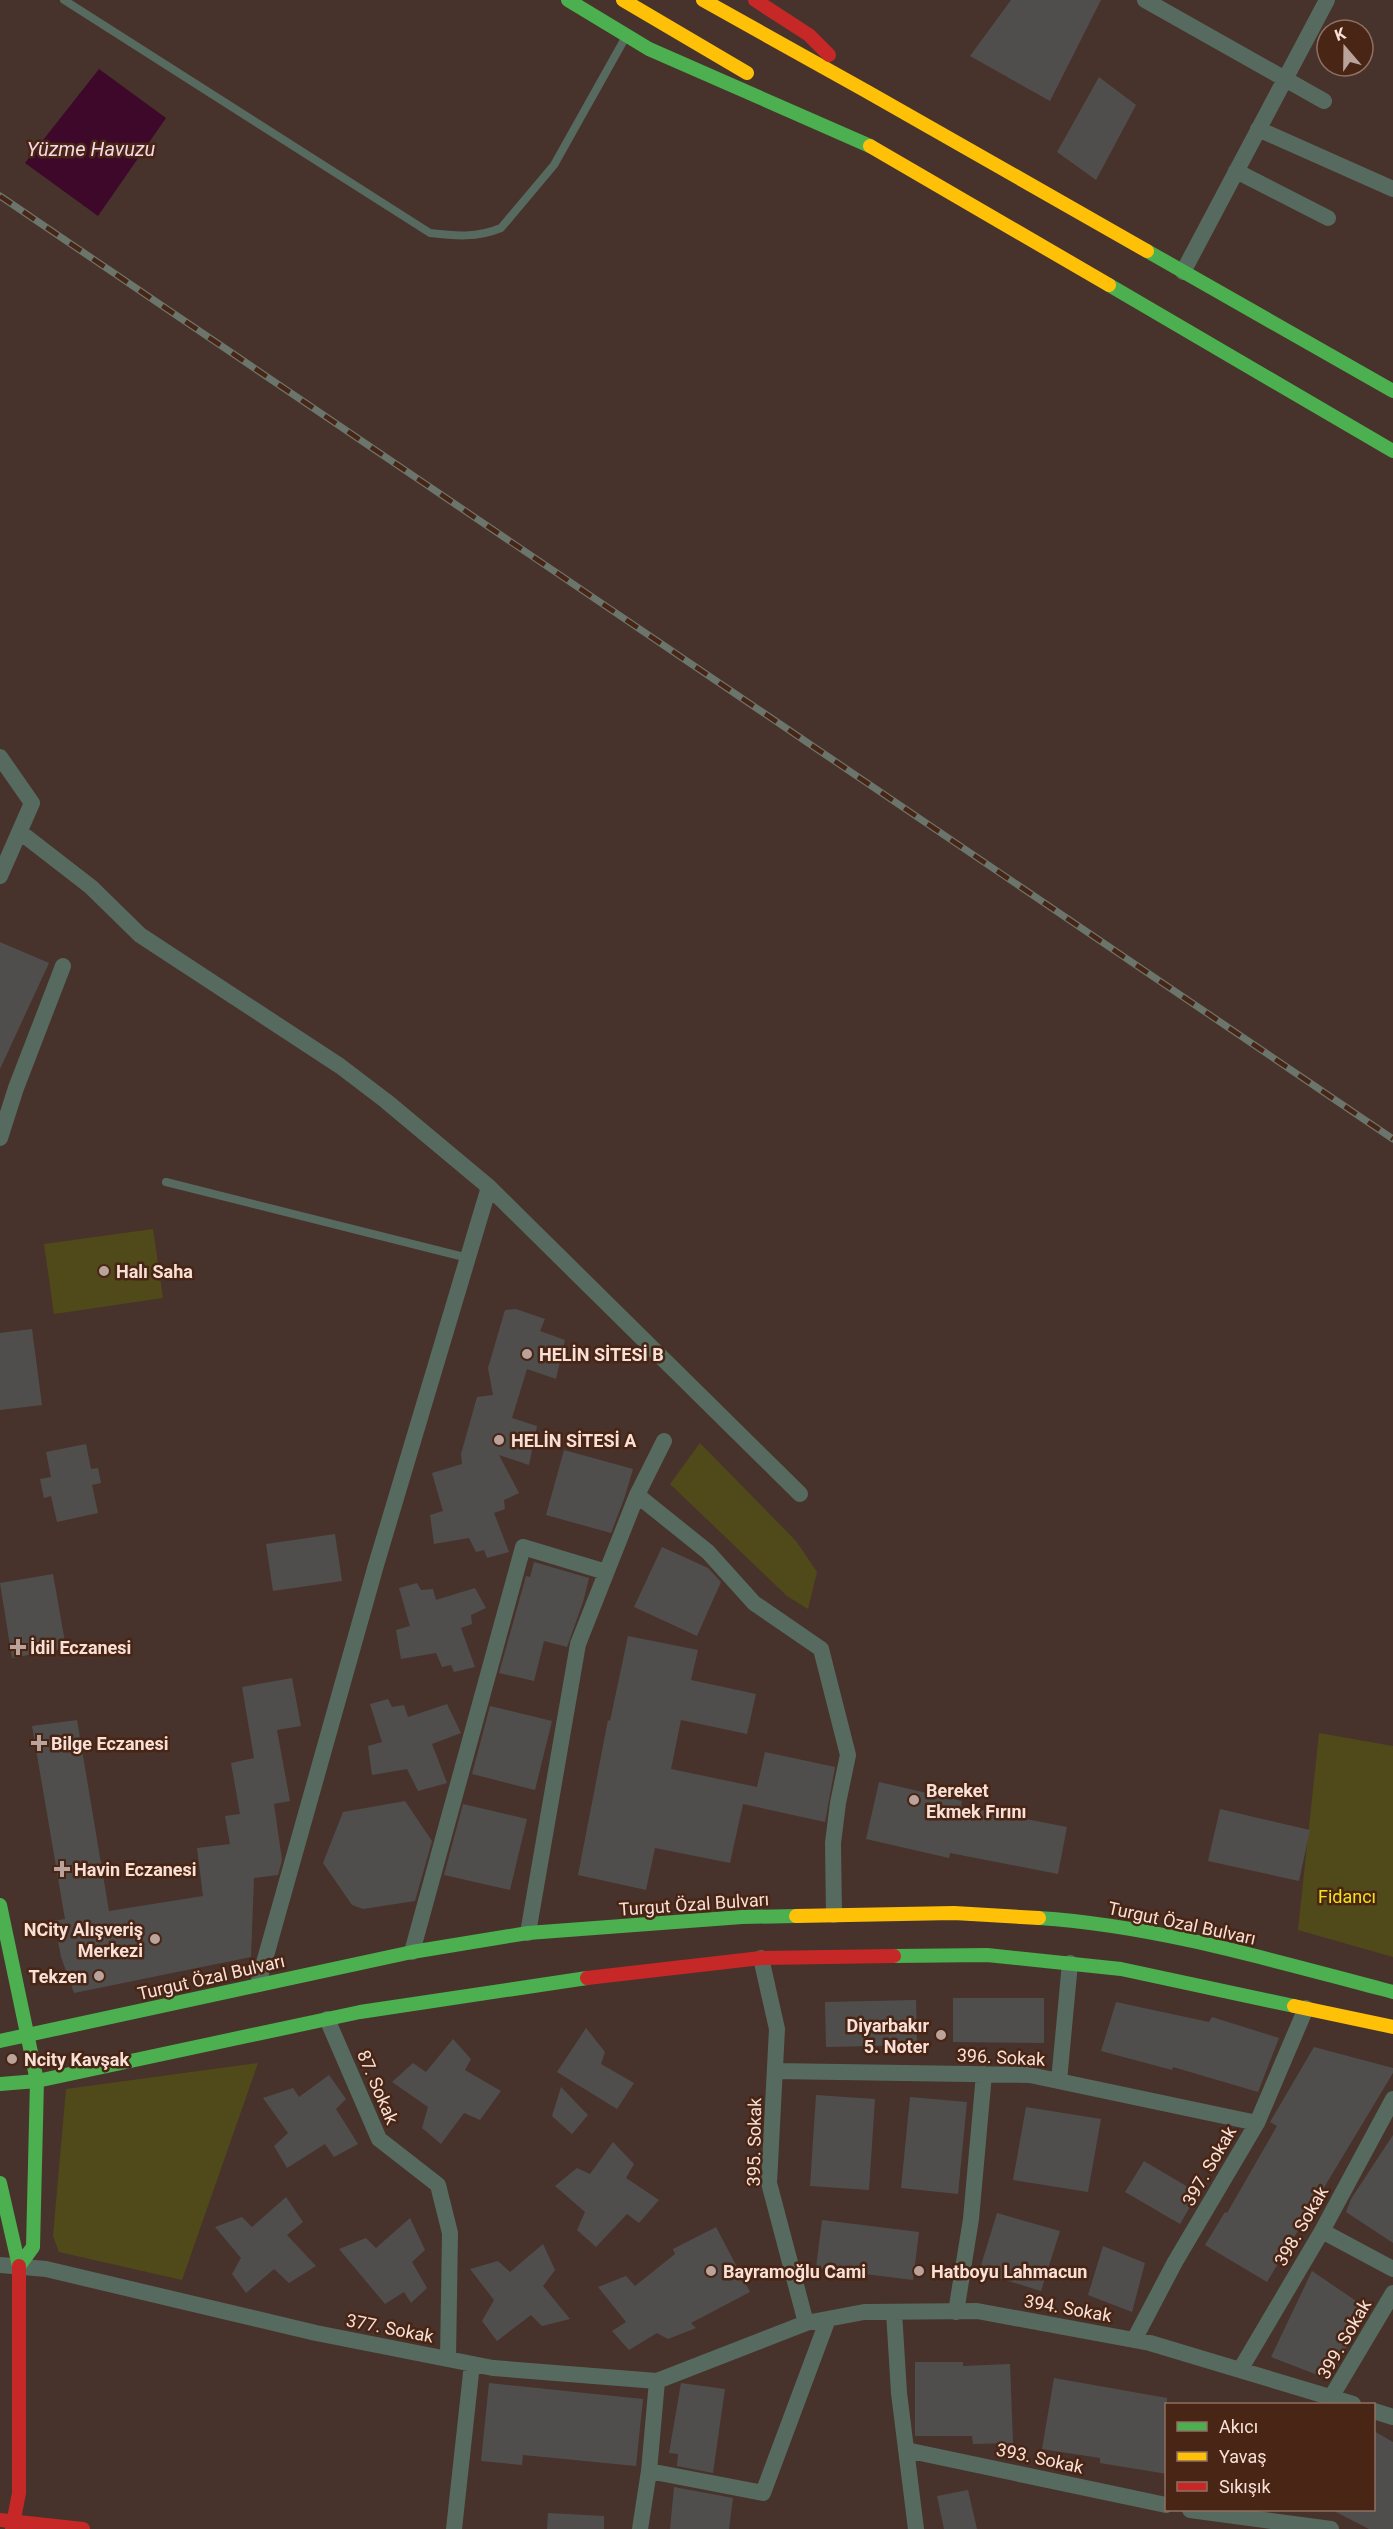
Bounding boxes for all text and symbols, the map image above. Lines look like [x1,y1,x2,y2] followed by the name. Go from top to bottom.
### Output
[1315,18,1375,78] north arrow
[1332,23,1349,45] text: K
[27,137,156,161] water label: Yüzme Havuzu
[116,1261,193,1282] place label: Halı Saha
[97,1264,111,1278] marker: Halı Saha
[539,1344,664,1365] place label: HELİN SİTESİ B
[520,1347,534,1361] marker: HELİN SİTESİ B
[511,1430,637,1451] place label: HELİN SİTESİ A
[492,1433,506,1447] marker: HELİN SİTESİ A
[30,1637,131,1658] place label: İdil Eczanesi
[11,1640,25,1654] marker: İdil Eczanesi
[51,1733,168,1754] place label: Bilge Eczanesi
[32,1736,46,1750] marker: Bilge Eczanesi
[926,1780,1026,1822] place label: Bereket Ekmek Fırını
[907,1793,921,1807] marker: Bereket Ekmek Fırını
[74,1859,197,1880] place label: Havin Eczanesi
[55,1862,69,1876] marker: Havin Eczanesi
[1318,1886,1376,1907] park label: Fidancı
[618,1888,770,1920] street label: Turgut Özal Bulvarı
[1106,1897,1258,1949] street label: Turgut Özal Bulvarı
[24,1919,143,1961] place label: NCity Alışveriş Merkezi
[148,1932,162,1946] marker: NCity Alışveriş Merkezi
[135,1950,287,2004] street label: Turgut Özal Bulvarı
[28,1966,87,1987] place label: Tekzen
[92,1969,106,1983] marker: Tekzen
[847,2015,929,2057] place label: Diyarbakır 5. Noter
[934,2028,948,2042] marker: Diyarbakır 5. Noter
[956,2044,1047,2070] street label: 396. Sokak
[353,2047,403,2128] street label: 87. Sokak
[24,2049,129,2070] place label: Ncity Kavşak
[5,2052,19,2066] marker: Ncity Kavşak
[743,2097,765,2186] street label: 395. Sokak
[1178,2122,1241,2210] street label: 397. Sokak
[1270,2182,1333,2270] street label: 398. Sokak
[723,2261,866,2282] place label: Bayramoğlu Cami
[931,2261,1087,2282] place label: Hatboyu Lahmacun
[704,2264,718,2278] marker: Bayramoğlu Cami
[912,2264,926,2278] marker: Hatboyu Lahmacun
[1023,2290,1114,2326] street label: 394. Sokak
[1313,2295,1376,2383] street label: 399. Sokak
[345,2309,436,2347] street label: 377. Sokak
[1165,2403,1375,2511] legend
[1219,2416,1258,2437] text: Akıcı
[995,2439,1086,2478] street label: 393. Sokak
[1219,2446,1267,2467] text: Yavaş
[1219,2476,1271,2497] text: Sıkışık

